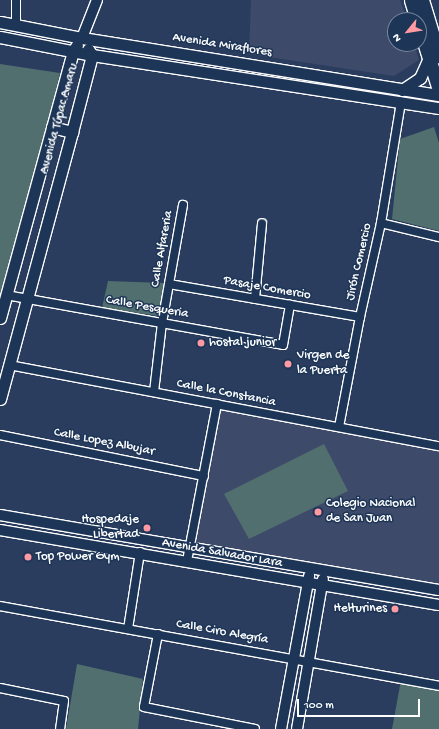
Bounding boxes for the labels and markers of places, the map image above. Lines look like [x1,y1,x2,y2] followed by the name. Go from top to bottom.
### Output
[209,335,276,351] place label: hostal junior
[196,338,206,348] marker: hostal junior
[297,349,349,380] place label: Virgen de la Puerta
[282,358,294,370] marker: Virgen de la Puerta
[326,497,415,528] place label: Colegio Nacional de San Juan
[313,507,323,517] marker: Colegio Nacional de San Juan
[82,513,139,544] place label: Hospedaje Libertad
[142,523,152,533] marker: Hospedaje Libertad
[36,549,119,565] place label: Top Power Gym
[23,552,33,562] marker: Top Power Gym
[334,601,387,617] place label: Helturines
[390,604,400,614] marker: Helturines

